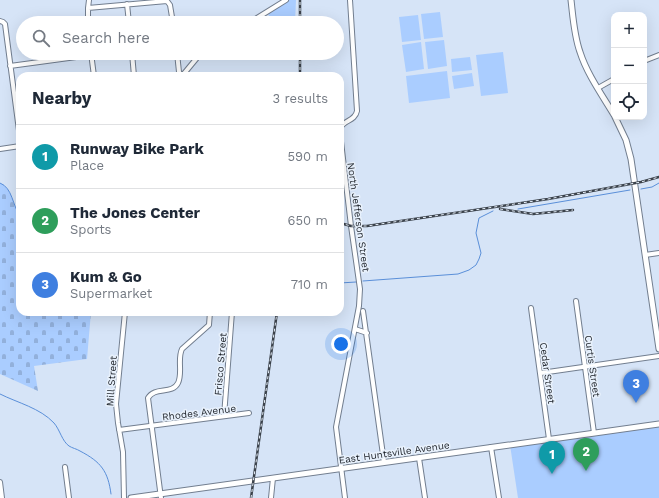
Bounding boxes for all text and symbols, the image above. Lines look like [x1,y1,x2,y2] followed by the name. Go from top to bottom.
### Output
[611,12,647,120] map controls
[611,12,647,48] button: +
[16,16,344,60] search box
[30,27,52,49] icon: search
[62,29,150,47] text: Search here
[611,48,647,84] button: −
[611,84,647,120] button: locate
[32,88,91,108] text: Nearby
[273,91,328,106] text: 3 results
[70,140,204,158] text: Runway Bike Park
[42,149,48,164] text: 1
[288,149,328,164] text: 590 m
[70,158,104,173] text: Place
[345,162,372,273] street label: North Jefferson Street
[70,204,200,222] text: The Jones Center
[41,213,49,228] text: 2
[288,213,328,228] text: 650 m
[70,222,111,237] text: Sports
[70,268,142,286] text: Kum & Go
[41,277,49,292] text: 3
[291,277,328,292] text: 710 m
[70,286,152,301] text: Supermarket
[212,331,229,396] street label: Frisco Street
[331,334,351,354] your location
[583,334,602,399] street label: Curtis Street
[538,342,557,405] street label: Cedar Street
[104,355,119,407] street label: Mill Street
[623,370,649,403] pin: 3
[161,402,237,422] street label: Rhodes Avenue
[573,438,599,471] pin: 2
[338,439,450,466] street label: East Huntsville Avenue
[539,441,565,474] pin: 1

